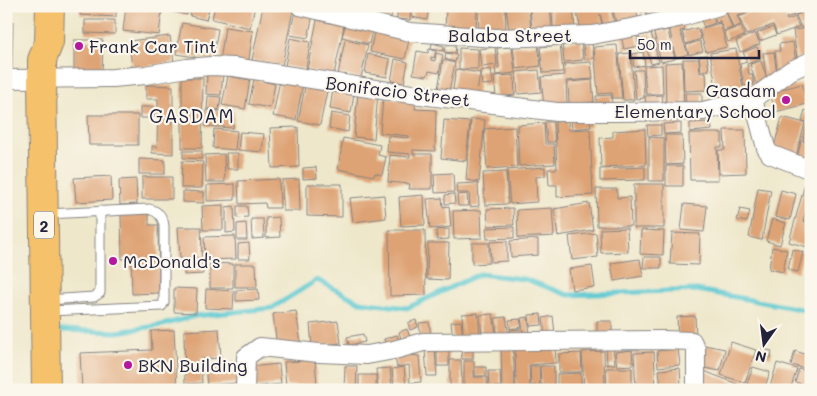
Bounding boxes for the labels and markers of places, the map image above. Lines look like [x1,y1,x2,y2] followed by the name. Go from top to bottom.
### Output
[89,34,217,58] place label: Frank Car Tint
[73,40,85,52] marker: Frank Car Tint
[615,78,776,123] place label: Gasdam Elementary School
[780,94,792,106] marker: Gasdam Elementary School
[123,249,221,273] place label: McDonald's
[107,255,119,267] marker: McDonald's
[138,353,248,377] place label: BKN Building
[122,359,134,371] marker: BKN Building

